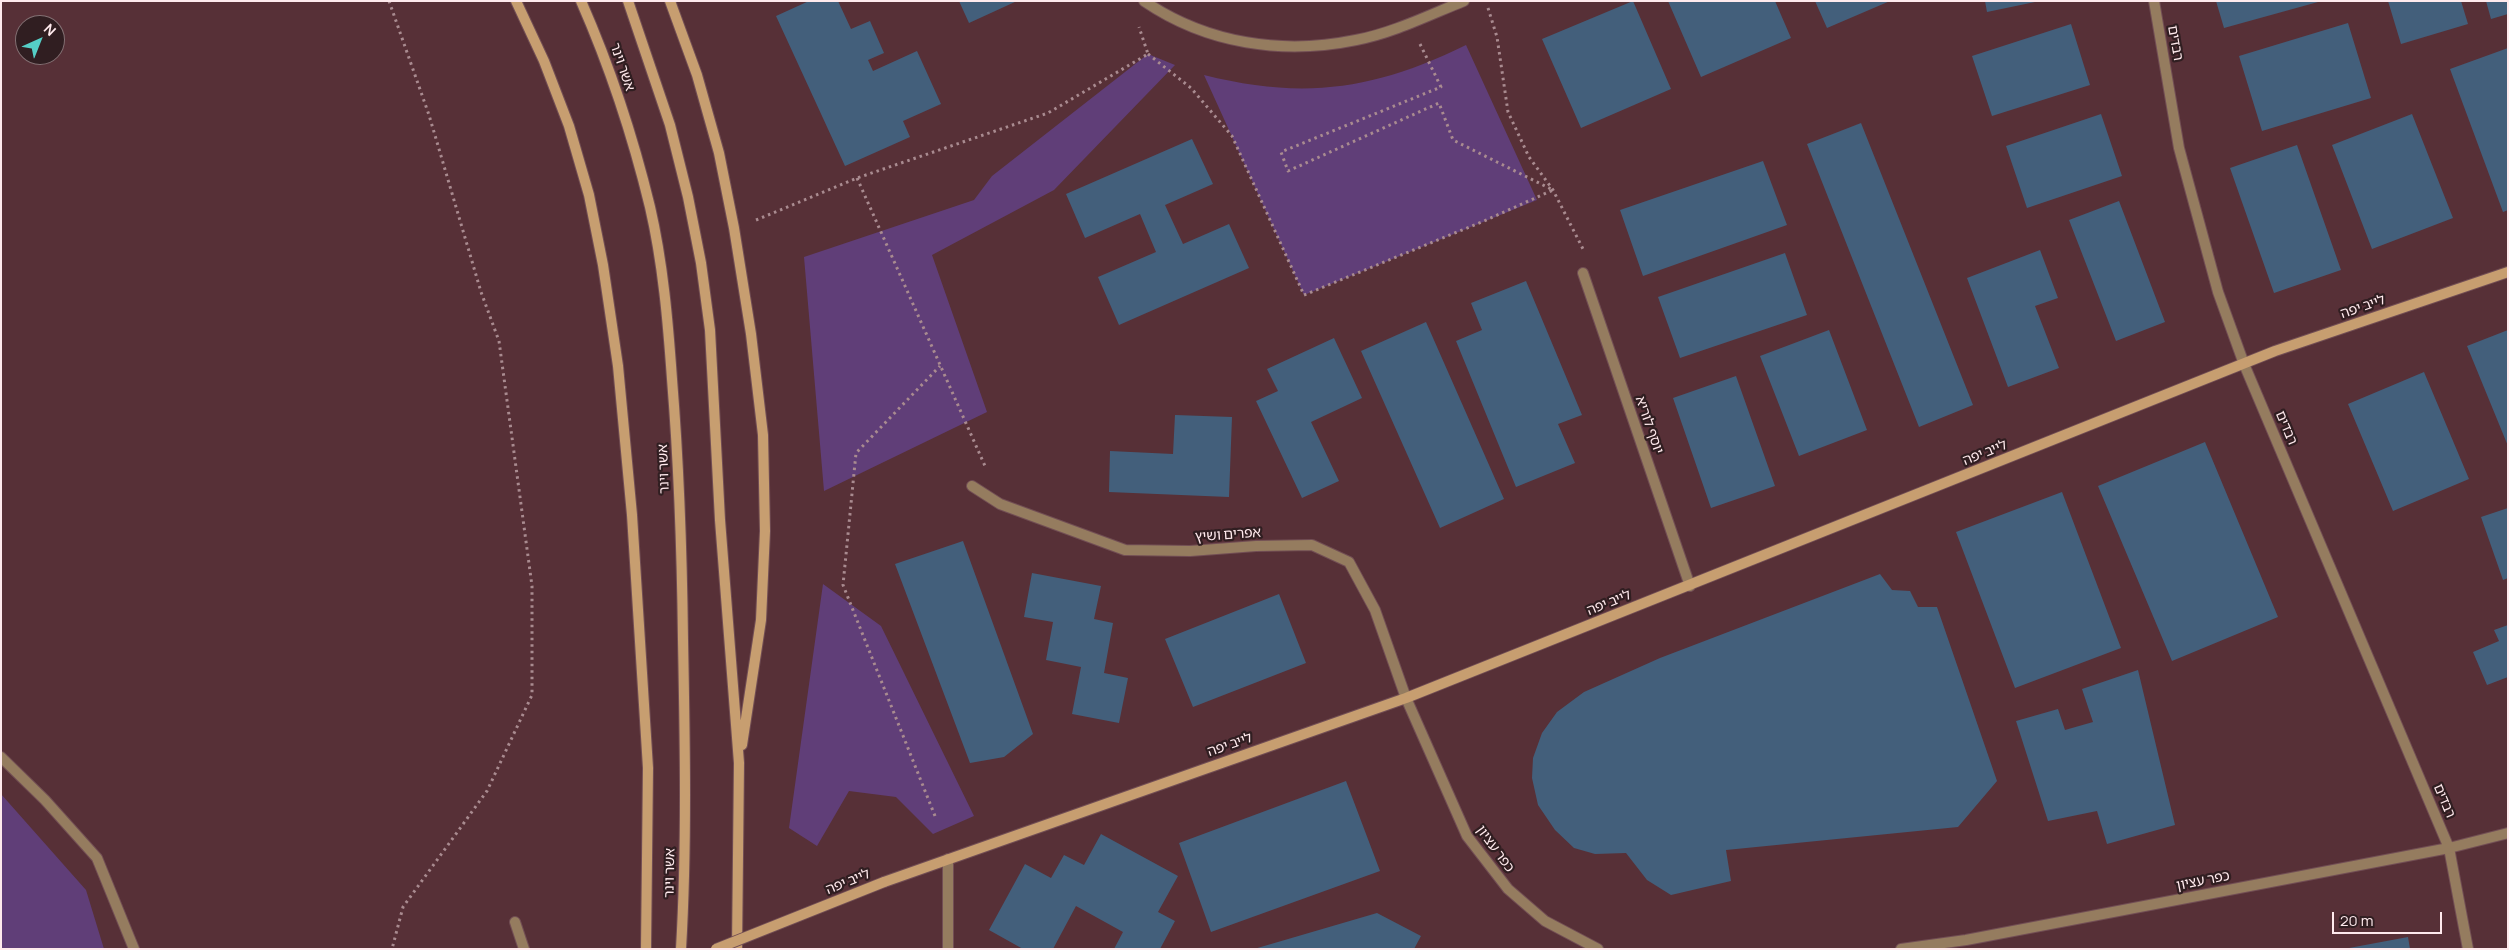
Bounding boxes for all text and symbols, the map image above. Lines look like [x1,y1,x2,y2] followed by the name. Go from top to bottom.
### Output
[15,15,65,65] north arrow
[40,19,60,40] text: N
[2164,24,2186,62] street label: רבדים
[606,41,638,93] street label: אשר וינר
[2338,291,2388,323] street label: לייב יפה
[1631,394,1667,456] street label: יוסף לוריא
[2271,408,2301,448] street label: רבדים
[1960,437,2010,469] street label: לייב יפה
[655,444,673,494] street label: אשר וינר
[1194,524,1262,546] street label: אפרים ושיץ
[1584,587,1634,619] street label: לייב יפה
[1205,729,1255,761] street label: לייב יפה
[2429,781,2459,821] street label: רבדים
[1472,822,1518,876] street label: כפר עציון
[661,848,679,898] street label: אשר וינר
[823,866,873,898] street label: לייב יפה
[2175,868,2231,894] street label: כפר עציון
[2334,902,2444,934] scale bar
[2340,910,2373,931] text: 20 m

